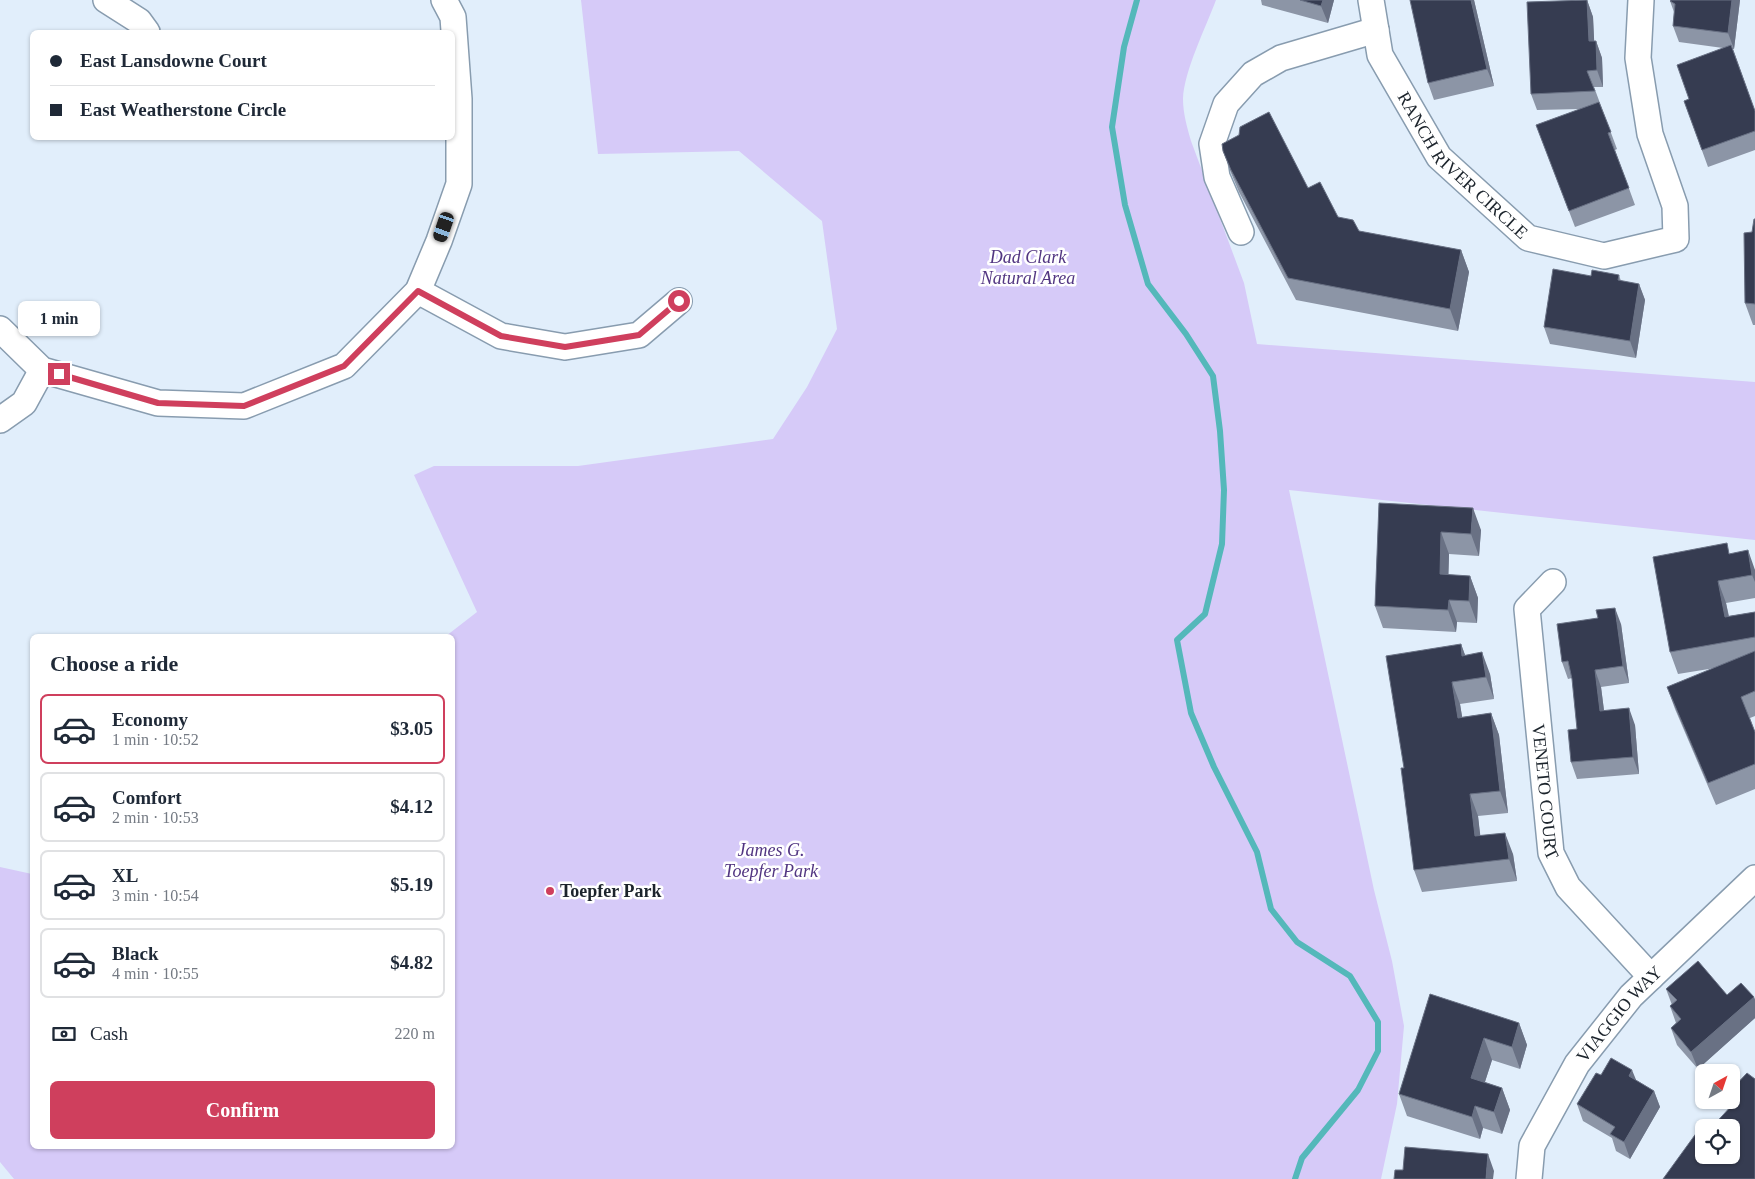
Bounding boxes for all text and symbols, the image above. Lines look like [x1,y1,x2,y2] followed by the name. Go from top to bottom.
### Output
[80,50,267,71] text: East Lansdowne Court
[1393,88,1532,243] street label: RANCH RIVER CIRCLE
[80,99,286,120] text: East Weatherstone Circle
[432,210,455,244] car
[980,247,1075,288] park label: Dad Clark Natural Area
[668,290,690,312] route start
[18,302,100,336] callout: 1 min
[40,310,78,327] text: 1 min
[48,363,70,385] route end
[50,651,178,676] text: Choose a ride
[52,707,97,752] icon: car
[112,709,188,730] text: Economy
[390,718,433,739] text: $3.05
[1528,723,1563,863] street label: VENETO COURT
[112,731,199,748] text: 1 min · 10:52
[52,785,97,830] icon: car
[112,787,182,808] text: Comfort
[390,796,433,817] text: $4.12
[112,809,199,826] text: 2 min · 10:53
[724,840,819,881] park label: James G. Toepfer Park
[52,863,97,908] icon: car
[112,865,138,886] text: XL
[390,874,433,895] text: $5.19
[560,881,662,901] place label: Toepfer Park
[544,885,556,897] marker: Toepfer Park
[112,887,199,904] text: 3 min · 10:54
[52,941,97,986] icon: car
[112,943,158,964] text: Black
[390,952,433,973] text: $4.82
[1572,962,1666,1066] street label: VIAGGIO WAY
[112,965,199,982] text: 4 min · 10:55
[50,1020,78,1048] icon: cash
[90,1023,128,1044] text: Cash
[395,1025,435,1042] text: 220 m
[1695,1064,1740,1109] north arrow
[1695,1064,1740,1164] map controls
[50,1081,435,1139] button: Confirm
[1695,1119,1740,1164] button: locate

